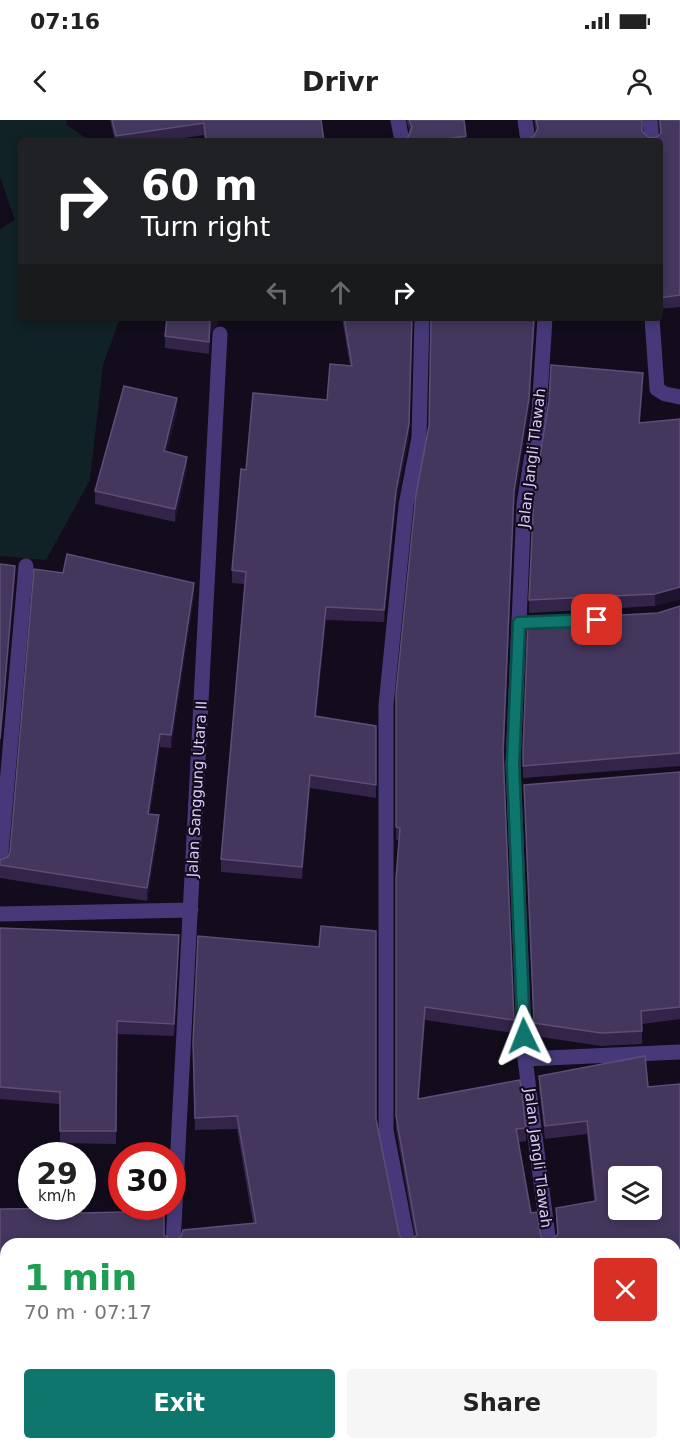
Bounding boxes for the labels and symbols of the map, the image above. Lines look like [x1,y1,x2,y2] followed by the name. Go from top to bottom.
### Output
[514,387,549,530] street label: Jalan Jangli Tlawah
[571,594,622,645] pin
[183,700,211,879] street label: Jalan Sanggung Utara II
[492,1004,556,1068] position arrow
[520,1086,555,1229] street label: Jalan Jangli Tlawah
[108,1142,186,1220] speed limit sign: 30

